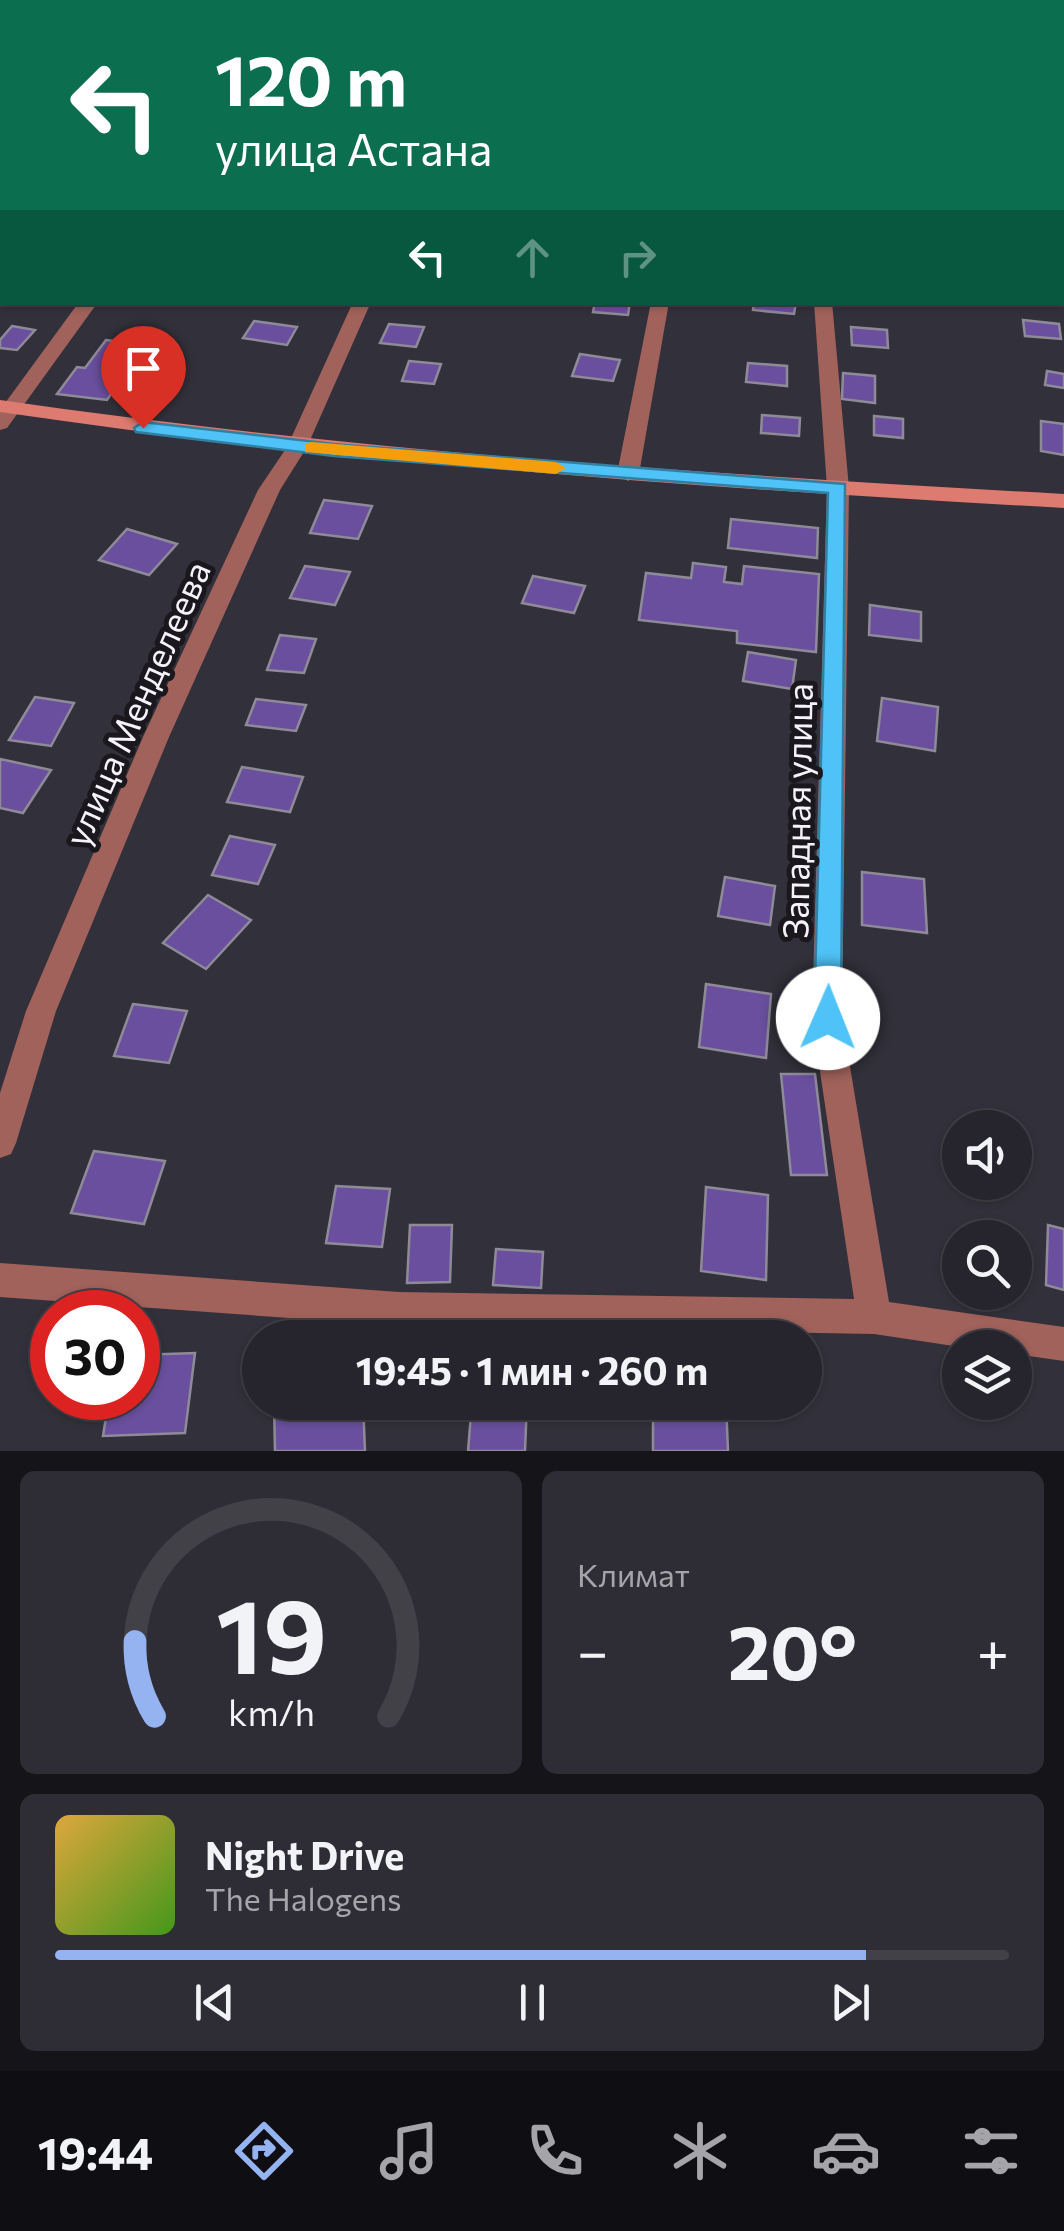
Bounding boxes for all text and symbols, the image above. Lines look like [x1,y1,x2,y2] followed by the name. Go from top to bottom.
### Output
[215,35,407,120] text: 120 m
[50,40,180,170] icon: left
[215,120,492,175] text: улица Астана
[400,230,455,285] icon: left
[505,230,560,285] icon: ahead
[610,230,665,285] icon: right
[101,326,186,429] pin
[116,341,171,396] icon: arrive
[54,554,218,852] street label: улица Менделеева
[772,683,820,939] street label: Западная улица
[776,966,880,1070] position arrow
[942,1110,1032,1420] map controls
[942,1110,1032,1200] button: sound
[942,1220,1032,1310] button: search
[30,1290,160,1420] speed limit sign: 30
[942,1330,1032,1420] button: layers
[356,1346,708,1393] text: 19:45 · 1 мин · 260 m
[577,1554,690,1594] text: Климат
[215,1568,327,1695] text: 19
[728,1604,857,1695] text: 20°
[577,1616,608,1683] text: −
[977,1616,1009,1683] text: +
[228,1690,314,1733] text: km/h
[205,1831,404,1878] text: Night Drive
[205,1878,402,1918] text: The Halogens
[187,1975,242,2030] icon: previous
[505,1975,560,2030] icon: pause
[823,1975,878,2030] icon: next
[229,2116,299,2186] icon: directions
[374,2116,444,2186] icon: music
[520,2116,590,2186] icon: phone
[665,2116,735,2186] icon: climate
[811,2116,881,2186] icon: car
[956,2116,1026,2186] icon: filters
[38,2124,153,2179] text: 19:44

